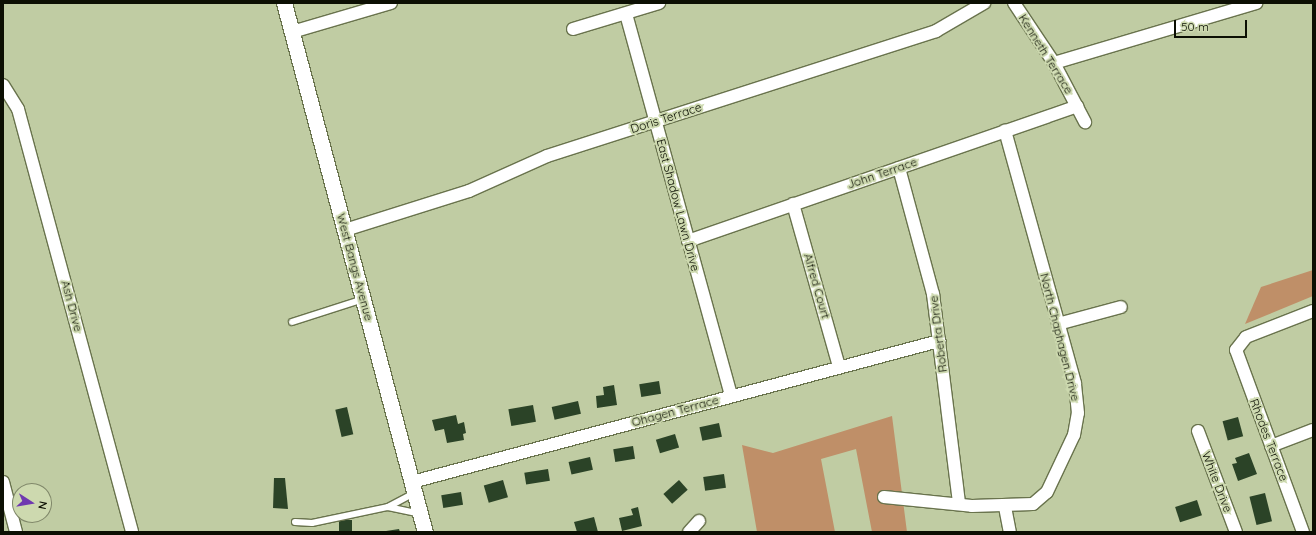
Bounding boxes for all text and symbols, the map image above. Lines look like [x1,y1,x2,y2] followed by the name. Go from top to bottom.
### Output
[1016,11,1076,97] street label: Kenneth Terrace
[1176,12,1249,38] scale bar
[1181,19,1209,34] text: 50 m
[629,100,703,136] street label: Doris Terrace
[653,137,703,273] street label: East Shadow Lawn Drive
[845,154,919,192] street label: John Terrace
[334,212,376,322] street label: West Bangs Avenue
[801,252,833,320] street label: Alfred Court
[1037,272,1083,402] street label: North Chaphagen Drive
[58,279,86,333] street label: Ash Drive
[926,295,950,373] street label: Roberta Drive
[630,392,720,430] street label: Ohagen Terrace
[1247,397,1291,483] street label: Rhodes Terrace
[1199,450,1235,514] street label: White Drive
[12,483,52,523] north arrow
[35,500,50,511] text: N

